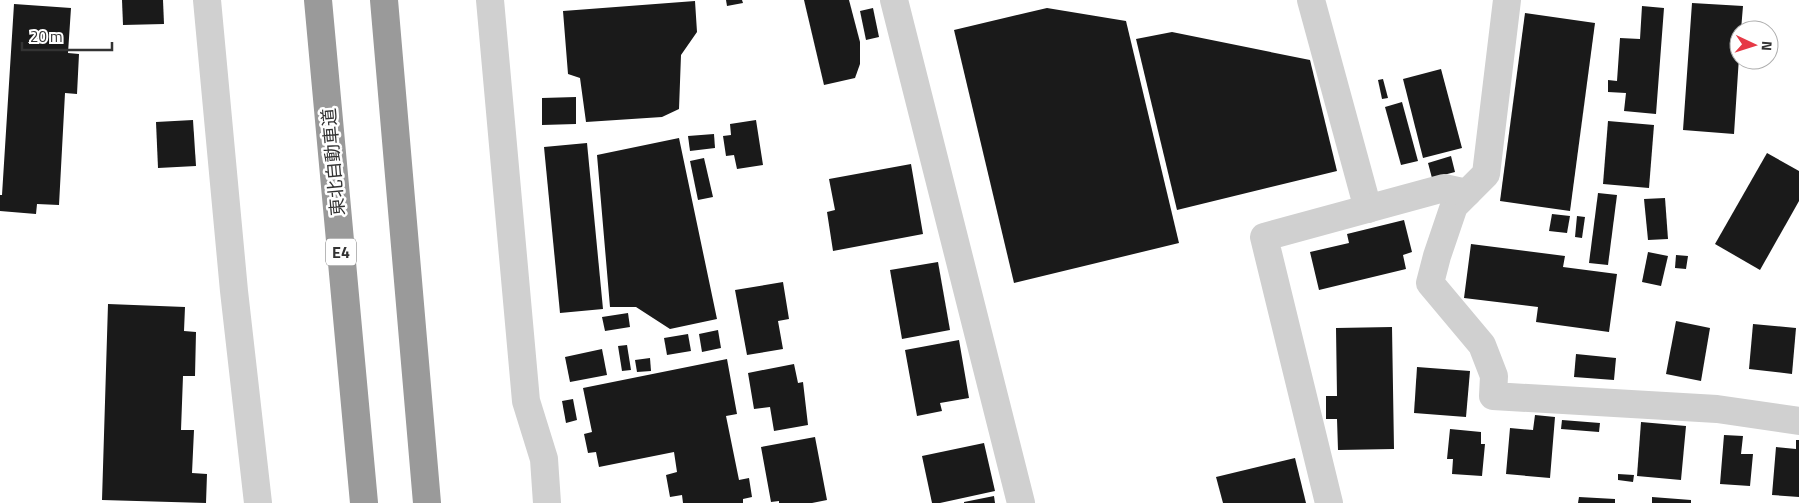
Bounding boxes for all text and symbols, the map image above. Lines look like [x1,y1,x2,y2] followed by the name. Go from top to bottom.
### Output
[22,20,112,52] scale bar
[1729,20,1779,70] north arrow
[30,25,63,48] text: 20 m
[1757,40,1778,52] text: N
[315,107,351,217] street label: 東北自動車道
[326,238,356,266] road number: E4

